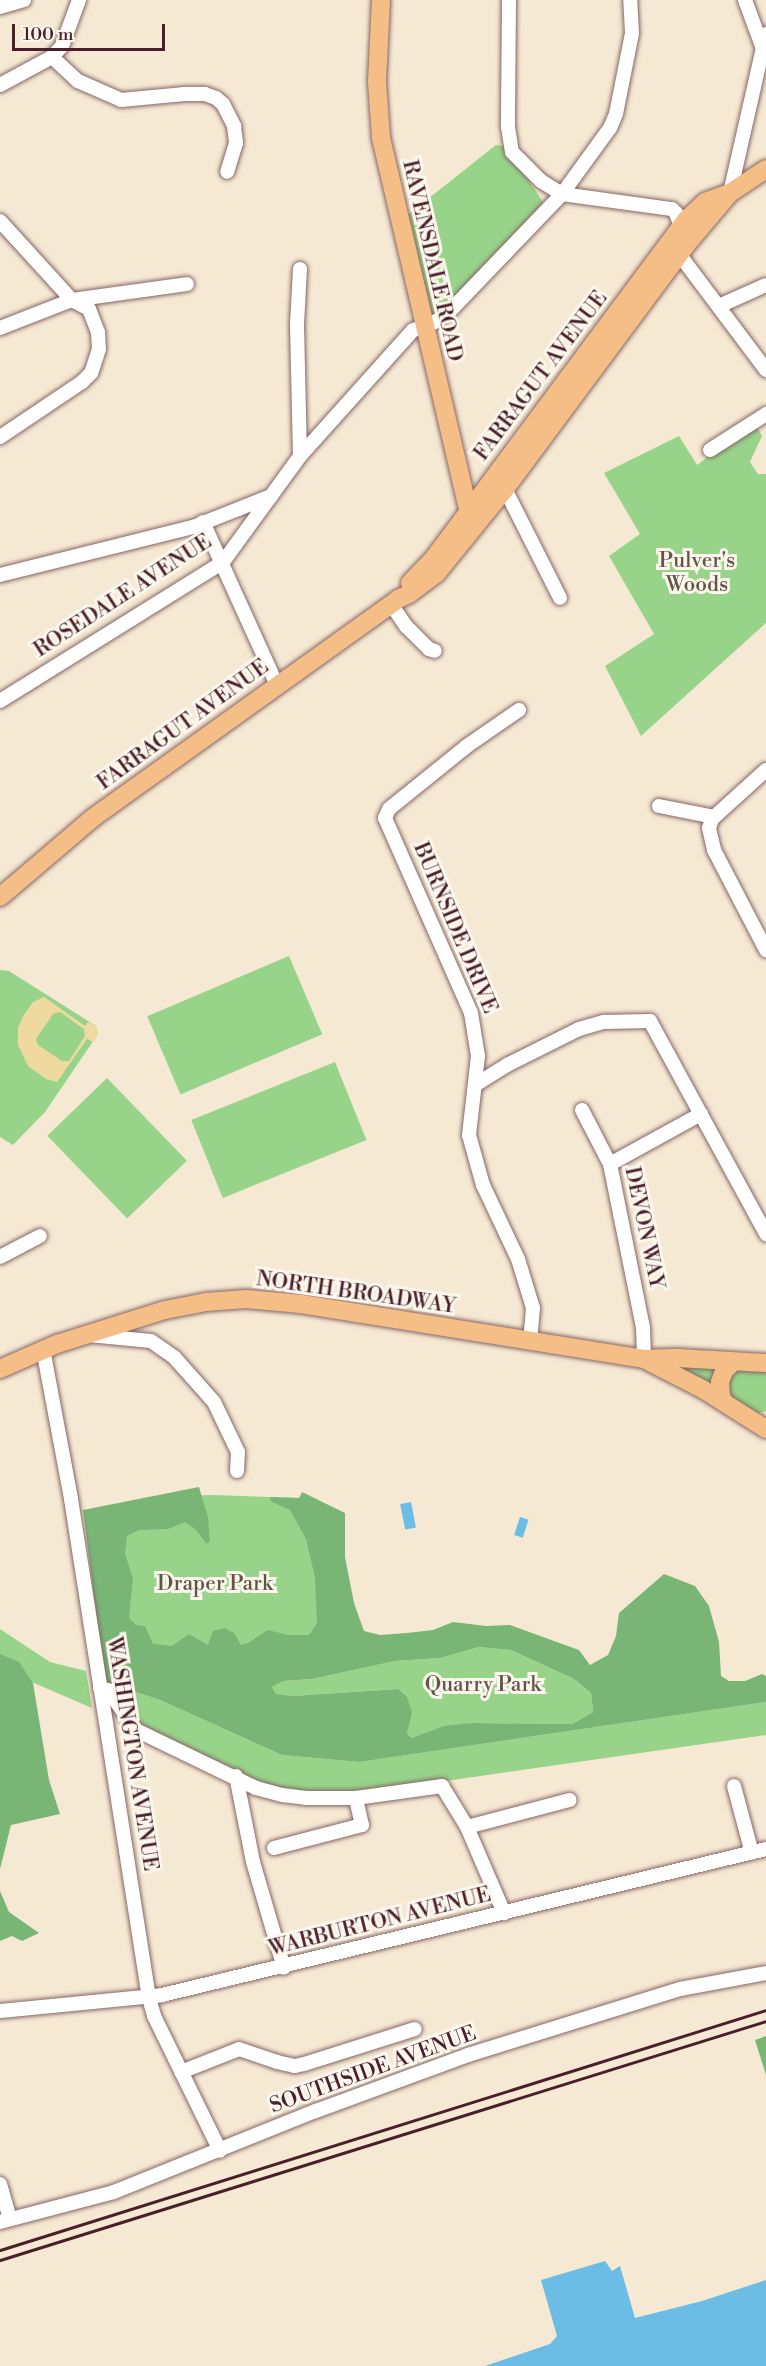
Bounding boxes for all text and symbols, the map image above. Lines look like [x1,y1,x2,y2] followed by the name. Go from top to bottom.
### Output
[15,12,168,50] scale bar
[23,23,74,46] text: 100 m
[397,158,467,364] street label: RAVENSDALE ROAD
[469,286,613,466] street label: FARRAGUT AVENUE
[29,529,217,663] street label: ROSEDALE AVENUE
[659,548,735,598] park label: Pulver's Woods
[92,654,274,796] street label: FARRAGUT AVENUE
[408,839,502,1017] street label: BURNSIDE DRIVE
[619,1165,669,1291] street label: DEVON WAY
[255,1267,457,1319] street label: NORTH BROADWAY
[157,1571,273,1597] park label: Draper Park
[101,1635,163,1873] street label: WASHINGTON AVENUE
[425,1672,541,1698] park label: Quarry Park
[266,1882,494,1962] street label: WARBURTON AVENUE
[266,2021,480,2119] street label: SOUTHSIDE AVENUE

